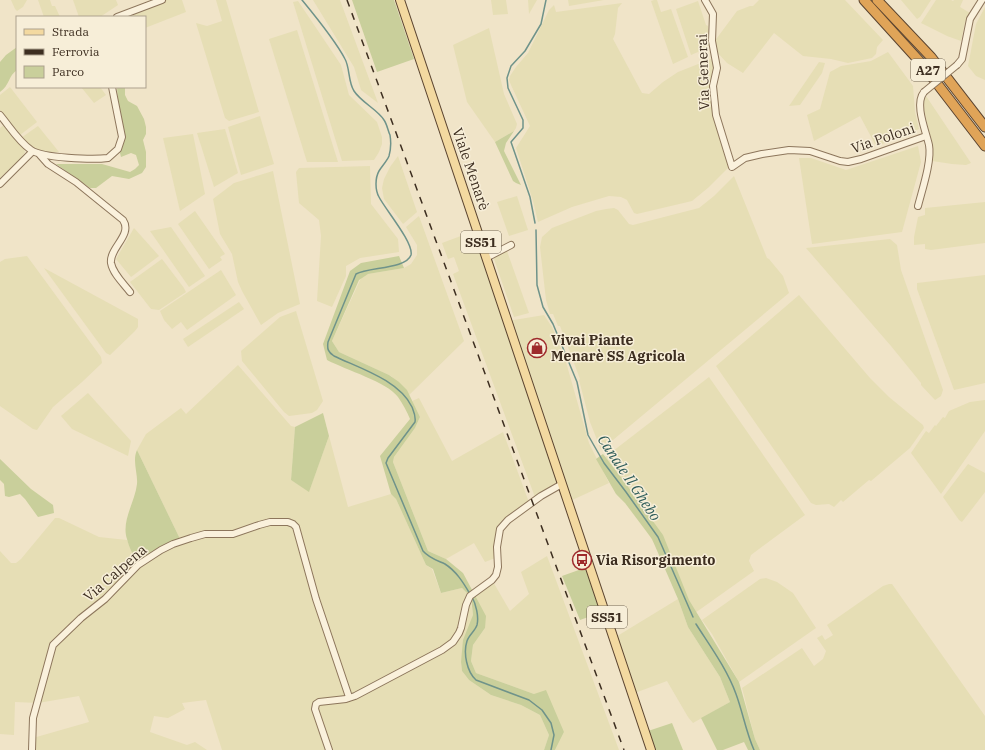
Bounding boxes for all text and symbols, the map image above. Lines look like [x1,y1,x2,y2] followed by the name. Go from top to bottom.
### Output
[16,16,146,88] legend
[52,24,89,39] text: Strada
[693,33,713,111] street label: Via Generai
[52,44,100,59] text: Ferrovia
[911,59,945,81] road number: A27
[52,64,84,79] text: Parco
[849,119,917,157] street label: Via Poloni
[448,125,494,213] street label: Viale Menarè
[461,231,501,253] road number: SS51
[551,331,685,365] place label: Vivai Piante Menarè SS Agricola
[526,337,548,359] shop icon: Vivai Piante Menarè SS Agricola
[594,431,665,525] water label: Canale Il Ghebo
[80,540,151,605] street label: Via Calpena
[571,549,593,571] bus stop icon: Via Risorgimento
[596,551,715,569] place label: Via Risorgimento
[587,606,627,628] road number: SS51

